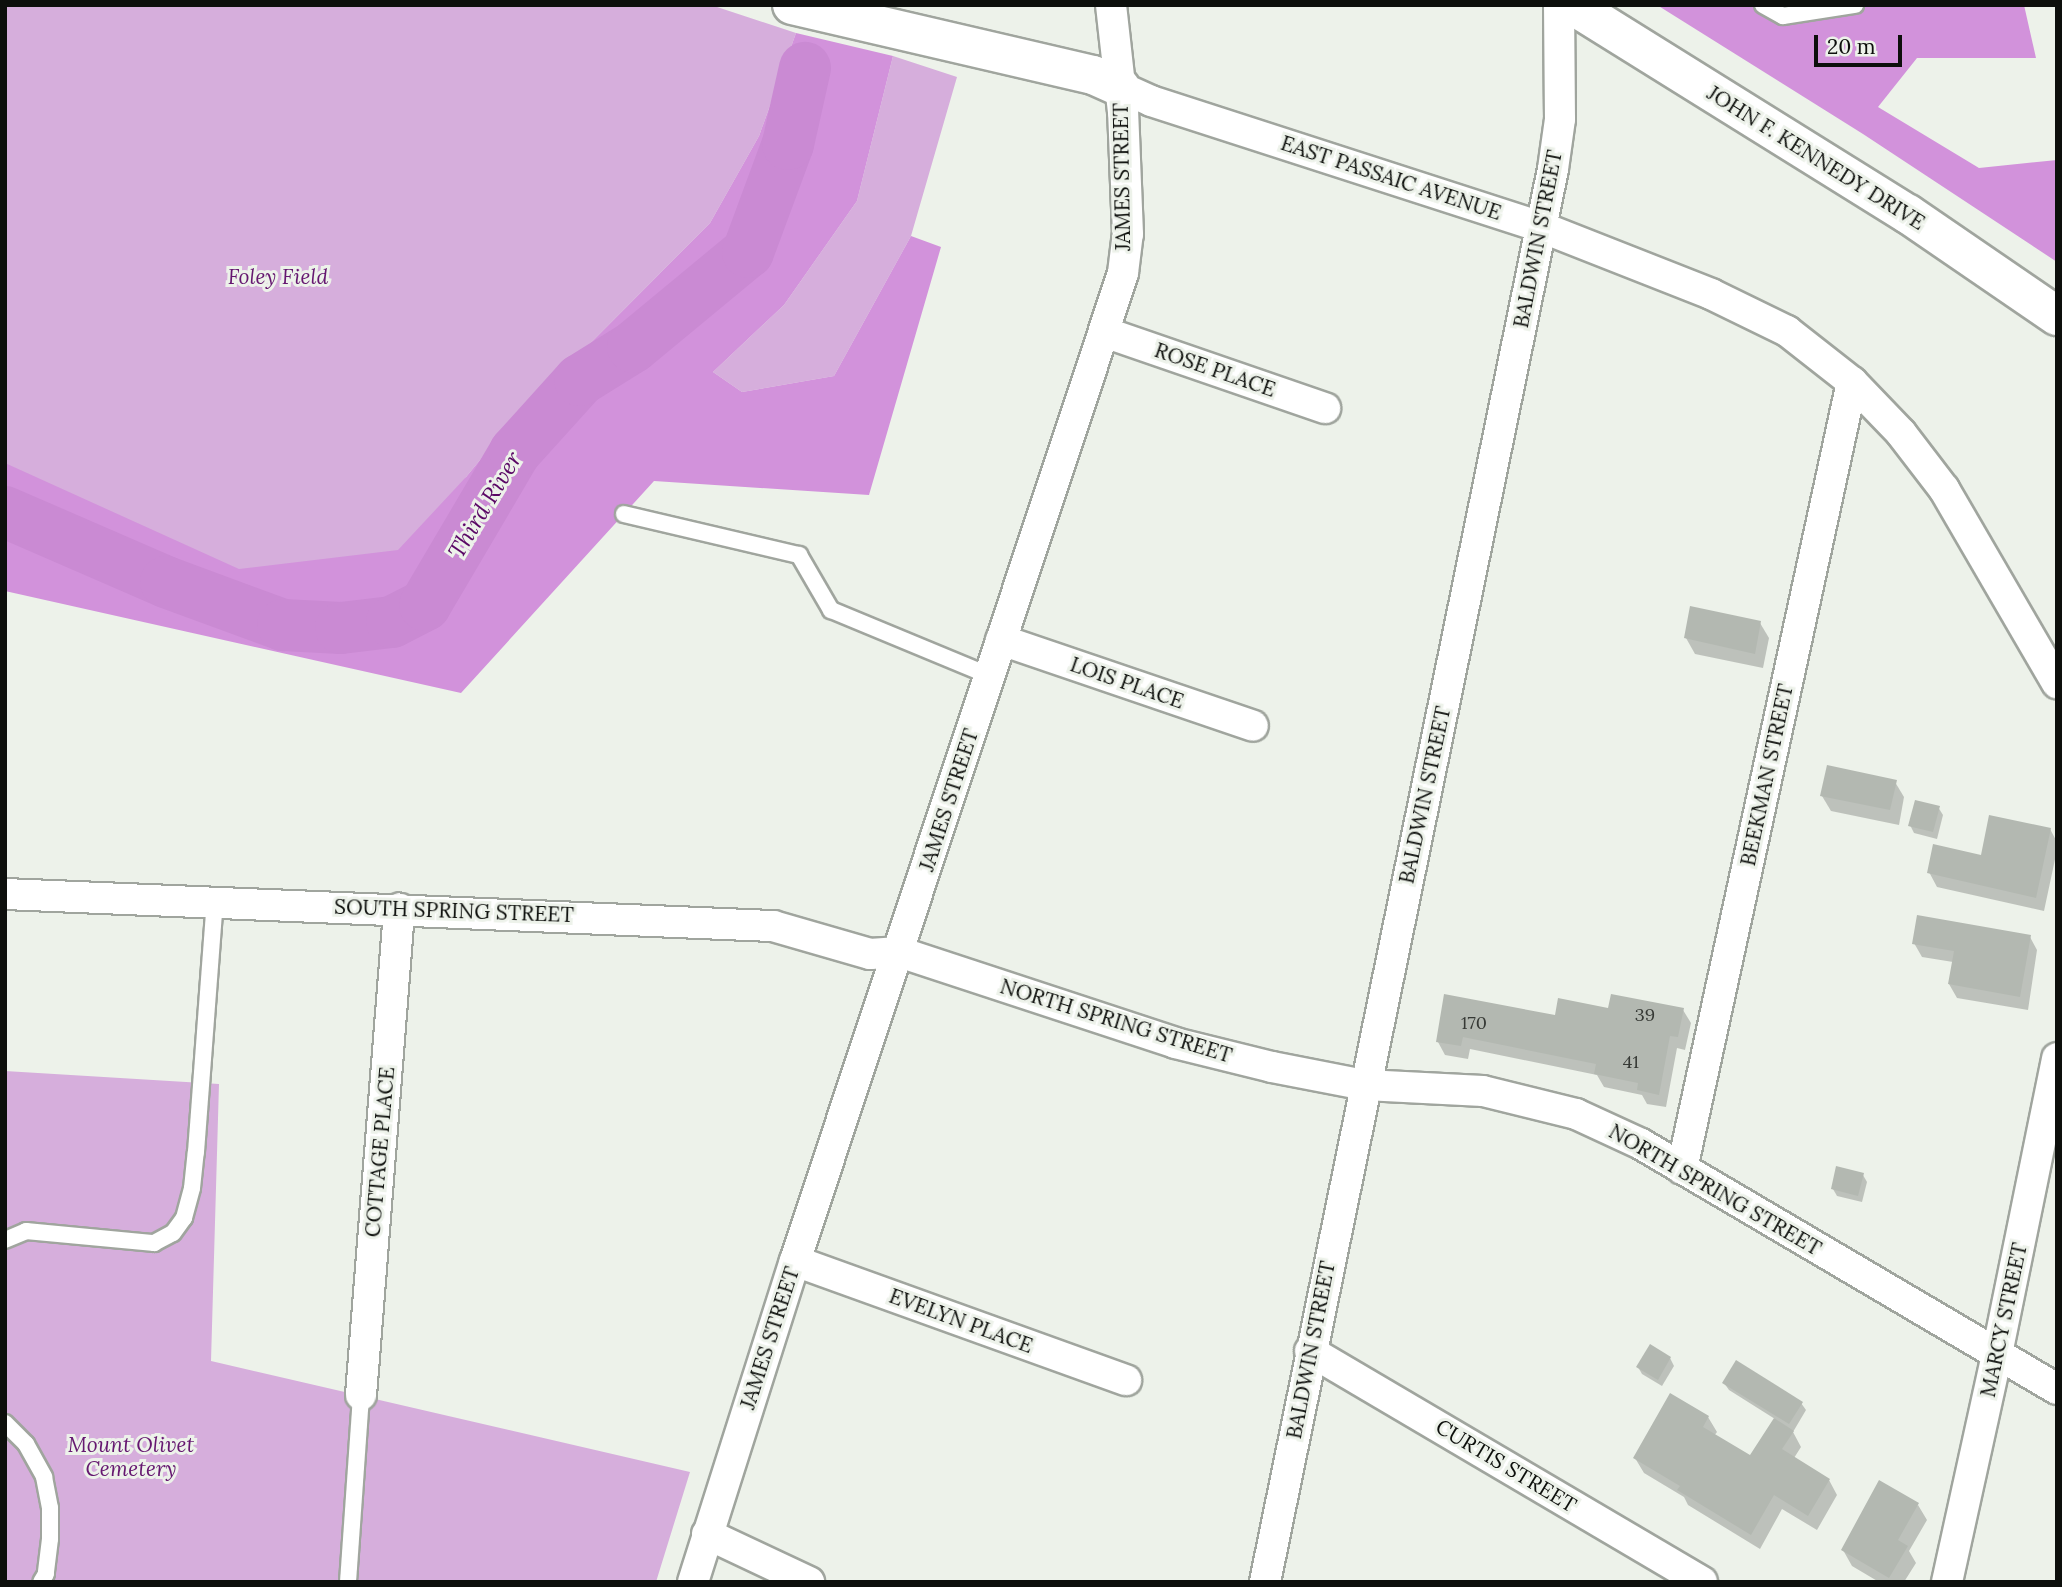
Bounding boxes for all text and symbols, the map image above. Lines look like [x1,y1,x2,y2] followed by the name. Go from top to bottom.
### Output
[1817,21,1904,65] scale bar
[1827,33,1876,60] text: 20 m
[1702,81,1930,235] street label: JOHN F. KENNEDY DRIVE
[1108,103,1136,251] street label: JAMES STREET
[1278,130,1504,226] street label: EAST PASSAIC AVENUE
[1508,148,1568,330] street label: BALDWIN STREET
[228,264,328,290] park label: Foley Field
[1151,338,1279,402] street label: ROSE PLACE
[442,447,528,563] water label: Third River
[1067,652,1187,714] street label: LOIS PLACE
[1735,682,1799,868] street label: BEEKMAN STREET
[1394,704,1456,886] street label: BALDWIN STREET
[914,726,984,874] street label: JAMES STREET
[334,894,574,928] street label: SOUTH SPRING STREET
[997,974,1235,1068] street label: NORTH SPRING STREET
[1635,1004,1655,1026] house number: 39
[1461,1012,1487,1034] house number: 170
[1623,1051,1639,1073] house number: 41
[360,1066,400,1238] street label: COTTAGE PLACE
[1604,1119,1826,1261] street label: NORTH SPRING STREET
[1975,1240,2033,1400] street label: MARCY STREET
[1281,1259,1341,1441] street label: BALDWIN STREET
[735,1264,805,1412] street label: JAMES STREET
[886,1283,1036,1359] street label: EVELYN PLACE
[1431,1414,1581,1518] street label: CURTIS STREET
[68,1432,194,1482] park label: Mount Olivet Cemetery

